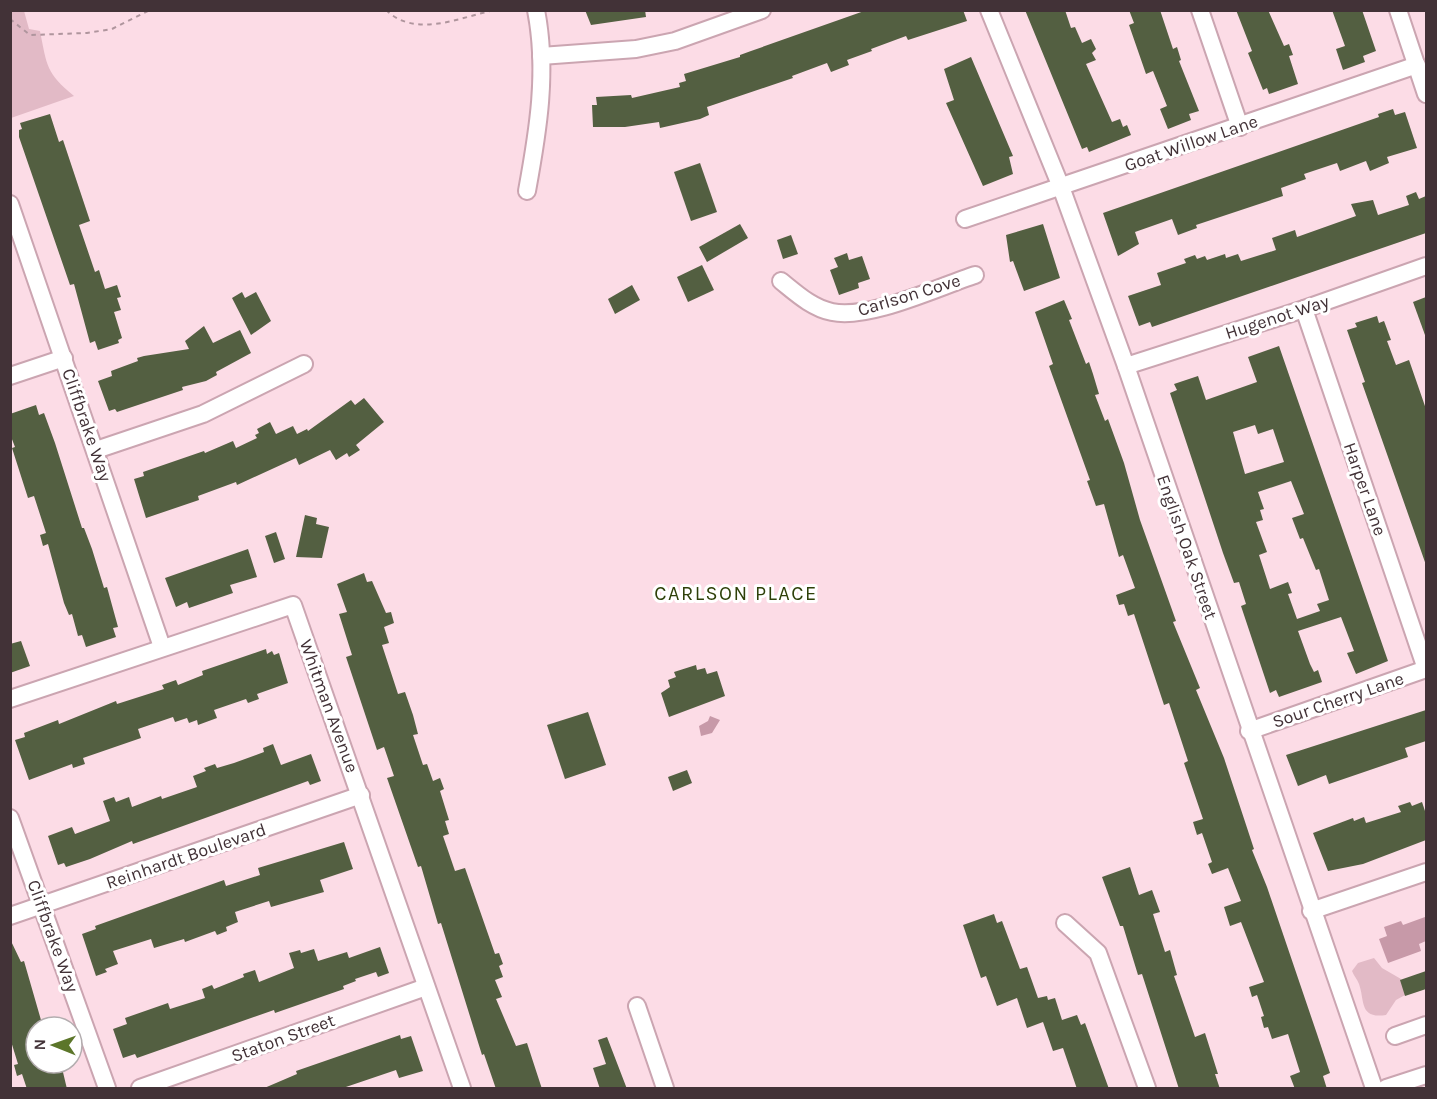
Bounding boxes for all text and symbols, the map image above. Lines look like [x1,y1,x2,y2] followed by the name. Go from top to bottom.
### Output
[1121,110,1261,176] street label: Goat Willow Lane
[855,269,963,321] street label: Carlson Cove
[1222,290,1332,344] street label: Hugenot Way
[57,365,117,485] street label: Cliffbrake Way
[1339,439,1391,539] street label: Harper Lane
[1152,472,1222,622] street label: English Oak Street
[654,582,818,605] district label: CARLSON PLACE
[295,636,363,776] street label: Whitman Avenue
[1269,667,1407,733] street label: Sour Cherry Lane
[103,818,269,894] street label: Reinhardt Boulevard
[22,877,84,996] street label: Cliffbrake Way
[228,1009,338,1067] street label: Staton Street
[24,1015,84,1075] north arrow
[30,1039,49,1051] text: N

